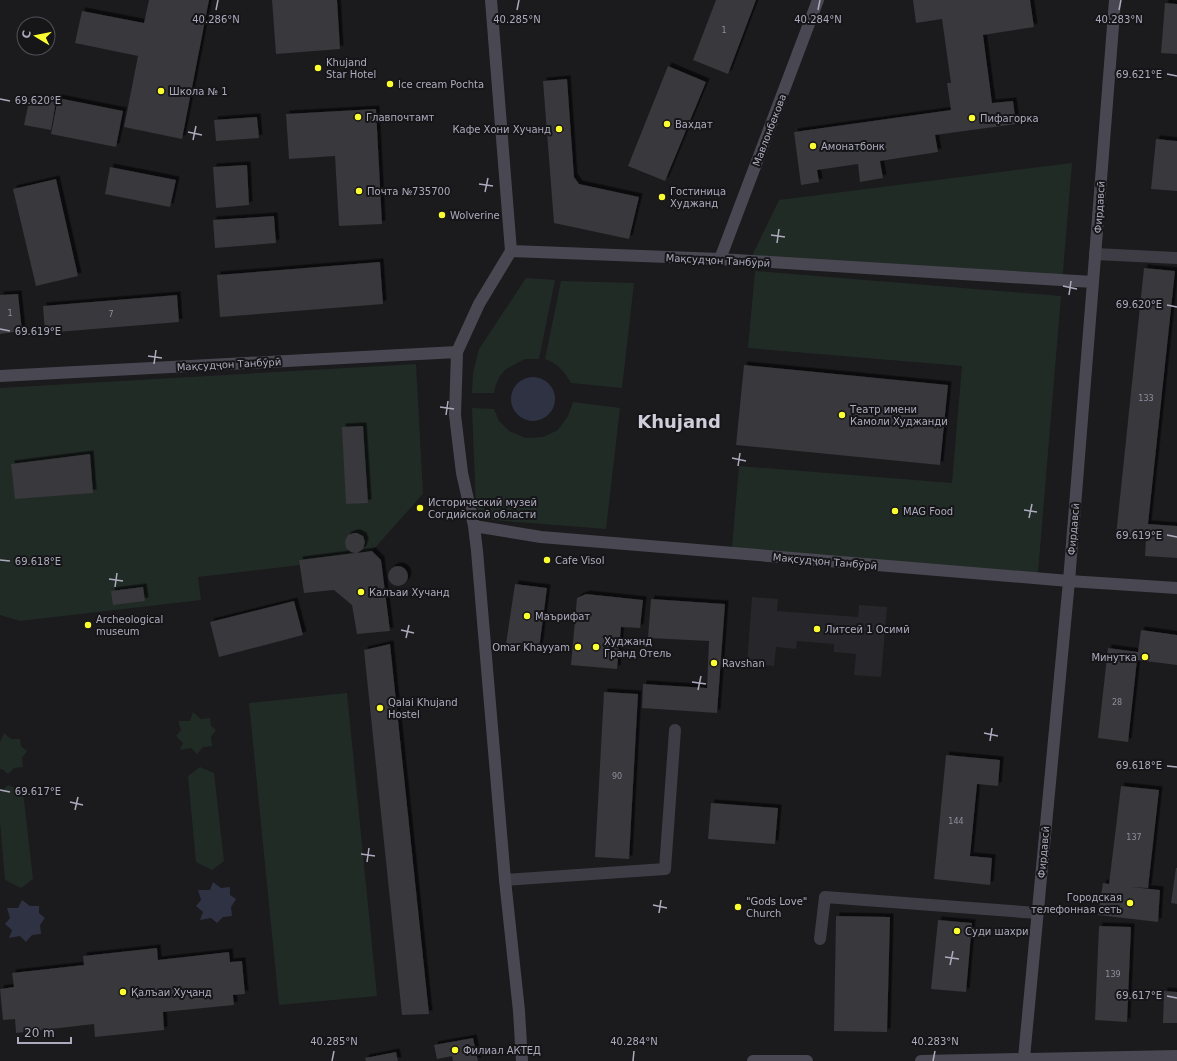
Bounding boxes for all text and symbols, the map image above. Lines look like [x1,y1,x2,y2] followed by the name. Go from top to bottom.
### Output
[192,14,240,25] text: 40.286°N
[493,14,541,25] text: 40.285°N
[794,14,842,25] text: 40.284°N
[1095,14,1143,25] text: 40.283°N
[16,16,56,56] north arrow
[721,26,727,35] house number: 1
[20,29,34,39] text: С
[326,57,376,80] place label: Khujand Star Hotel
[313,63,323,73] marker: Khujand Star Hotel
[1116,69,1162,80] text: 69.621°E
[385,79,395,89] marker: Ice cream Pochta
[398,79,484,90] place label: Ice cream Pochta
[156,86,166,96] marker: Школа № 1
[169,86,228,97] place label: Школа № 1
[751,93,788,168] street label: Мавлонбекова
[15,95,61,106] text: 69.620°E
[353,112,363,122] marker: Главпочтамт
[366,112,435,123] place label: Главпочтамт
[967,113,977,123] marker: Пифагорка
[980,113,1039,124] place label: Пифагорка
[662,119,672,129] marker: Вахдат
[675,119,713,130] place label: Вахдат
[452,124,551,135] place label: Кафе Хони Хучанд
[554,124,564,134] marker: Кафе Хони Хучанд
[808,141,818,151] marker: Амонатбонк
[821,141,885,152] place label: Амонатбонк
[1092,181,1107,234] street label: Фирдавсӣ
[354,186,364,196] marker: Почта №735700
[367,186,450,197] place label: Почта №735700
[670,186,726,209] place label: Гостиница Худжанд
[657,192,667,202] marker: Гостиница Худжанд
[437,210,447,220] marker: Wolverine
[450,210,500,221] place label: Wolverine
[665,252,770,269] street label: Мақсудҷон Танбӯрӣ
[1116,299,1162,310] text: 69.620°E
[7,309,13,318] house number: 1
[108,310,114,319] house number: 7
[15,326,61,337] text: 69.619°E
[177,356,282,373] street label: Мақсудҷон Танбӯрӣ
[1138,394,1154,403] house number: 133
[849,404,948,427] place label: Театр имени Камоли Худжанди
[837,410,847,420] marker: Театр имени Камоли Худжанди
[637,411,721,432] district label: Khujand
[428,497,537,520] place label: Исторический музей Согдийской области
[1066,502,1081,556] street label: Фирдавсӣ
[415,503,425,513] marker: Исторический музей Согдийской области
[890,506,900,516] marker: MAG Food
[903,506,953,517] place label: MAG Food
[1116,530,1162,541] text: 69.619°E
[772,551,878,572] street label: Мақсудҷон Танбӯрӣ
[542,555,552,565] marker: Cafe Visol
[555,555,604,566] place label: Cafe Visol
[15,556,61,567] text: 69.618°E
[356,587,366,597] marker: Калъаи Хучанд
[369,587,450,598] place label: Калъаи Хучанд
[522,611,532,621] marker: Маърифат
[535,611,590,622] place label: Маърифат
[96,614,163,637] place label: Archeological museum
[83,620,93,630] marker: Archeological museum
[812,624,822,634] marker: Литсей 1 Осимӣ
[825,624,910,635] place label: Литсей 1 Осимӣ
[604,636,671,659] place label: Худжанд Гранд Отель
[492,642,570,653] place label: Omar Khayyam
[573,642,583,652] marker: Omar Khayyam
[591,642,601,652] marker: Худжанд Гранд Отель
[1091,652,1137,663] place label: Минутка
[1140,652,1150,662] marker: Минутка
[709,658,719,668] marker: Ravshan
[722,658,765,669] place label: Ravshan
[388,697,458,720] place label: Qalai Khujand Hostel
[1112,698,1122,707] house number: 28
[375,703,385,713] marker: Qalai Khujand Hostel
[1116,760,1162,771] text: 69.618°E
[612,772,622,781] house number: 90
[15,786,61,797] text: 69.617°E
[948,817,964,826] house number: 144
[1036,825,1051,879] street label: Фирдавсӣ
[1126,833,1142,842] house number: 137
[1031,892,1122,915] place label: Городская телефонная сеть
[746,896,807,919] place label: "Gods Love" Church
[1125,898,1135,908] marker: Городская телефонная сеть
[733,902,743,912] marker: "Gods Love" Church
[952,926,962,936] marker: Суди шахри
[965,926,1029,937] place label: Суди шахри
[1105,970,1121,979] house number: 139
[118,987,128,997] marker: Қалъаи Хуҷанд
[131,987,212,998] place label: Қалъаи Хуҷанд
[1116,990,1162,1001] text: 69.617°E
[18,1019,71,1045] scale bar
[24,1026,55,1040] text: 20 m
[310,1036,358,1047] text: 40.285°N
[610,1036,658,1047] text: 40.284°N
[911,1036,959,1047] text: 40.283°N
[450,1045,460,1055] marker: Филиал AКТЕД
[463,1045,541,1056] place label: Филиал AКТЕД

